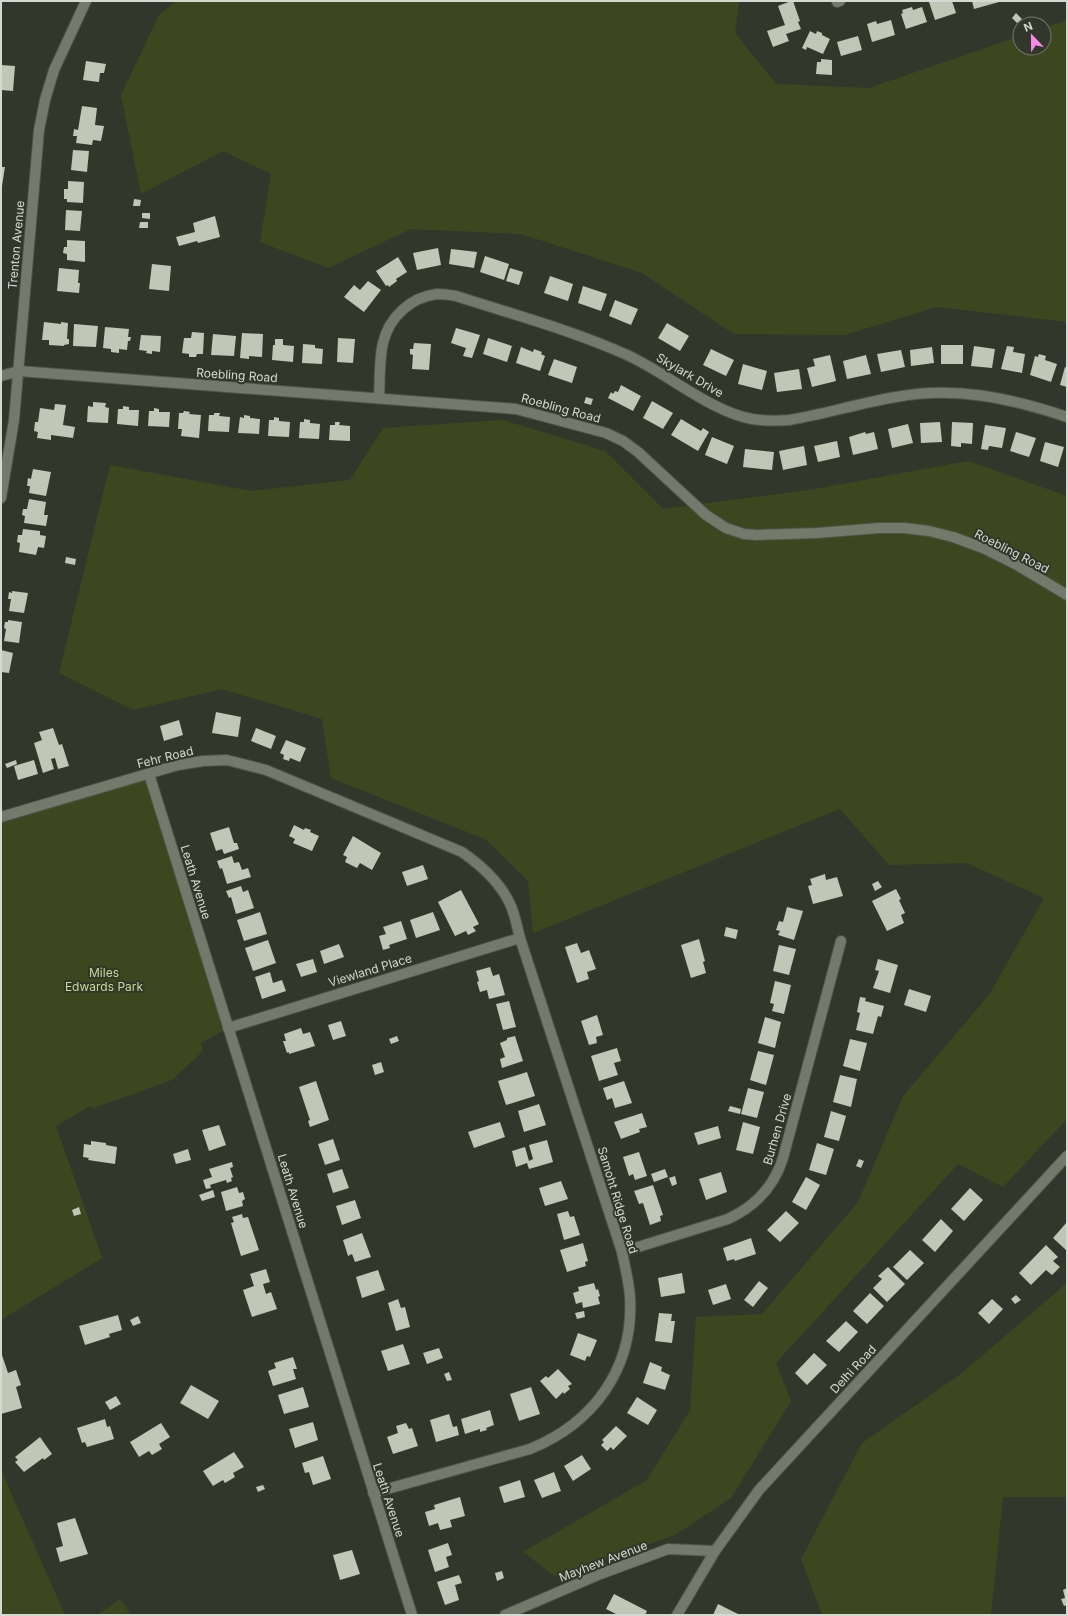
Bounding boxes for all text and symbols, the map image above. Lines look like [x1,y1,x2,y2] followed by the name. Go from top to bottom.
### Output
[1012,16,1052,56] north arrow
[1022,19,1035,35] text: N
[5,200,27,290] street label: Trenton Avenue
[654,350,726,400] street label: Skylark Drive
[196,365,278,385] street label: Roebling Road
[520,390,602,426] street label: Roebling Road
[972,526,1052,576] street label: Roebling Road
[135,743,195,771] street label: Fehr Road
[178,843,214,921] street label: Leath Avenue
[326,950,414,990] street label: Viewland Place
[65,965,144,994] park label: Miles Edwards Park
[760,1091,794,1167] street label: Burhen Drive
[595,1145,641,1255] street label: Samoht Ridge Road
[275,1152,311,1230] street label: Leath Avenue
[827,1342,879,1396] street label: Delhi Road
[370,1461,408,1539] street label: Leath Avenue
[557,1537,649,1585] street label: Mayhew Avenue

